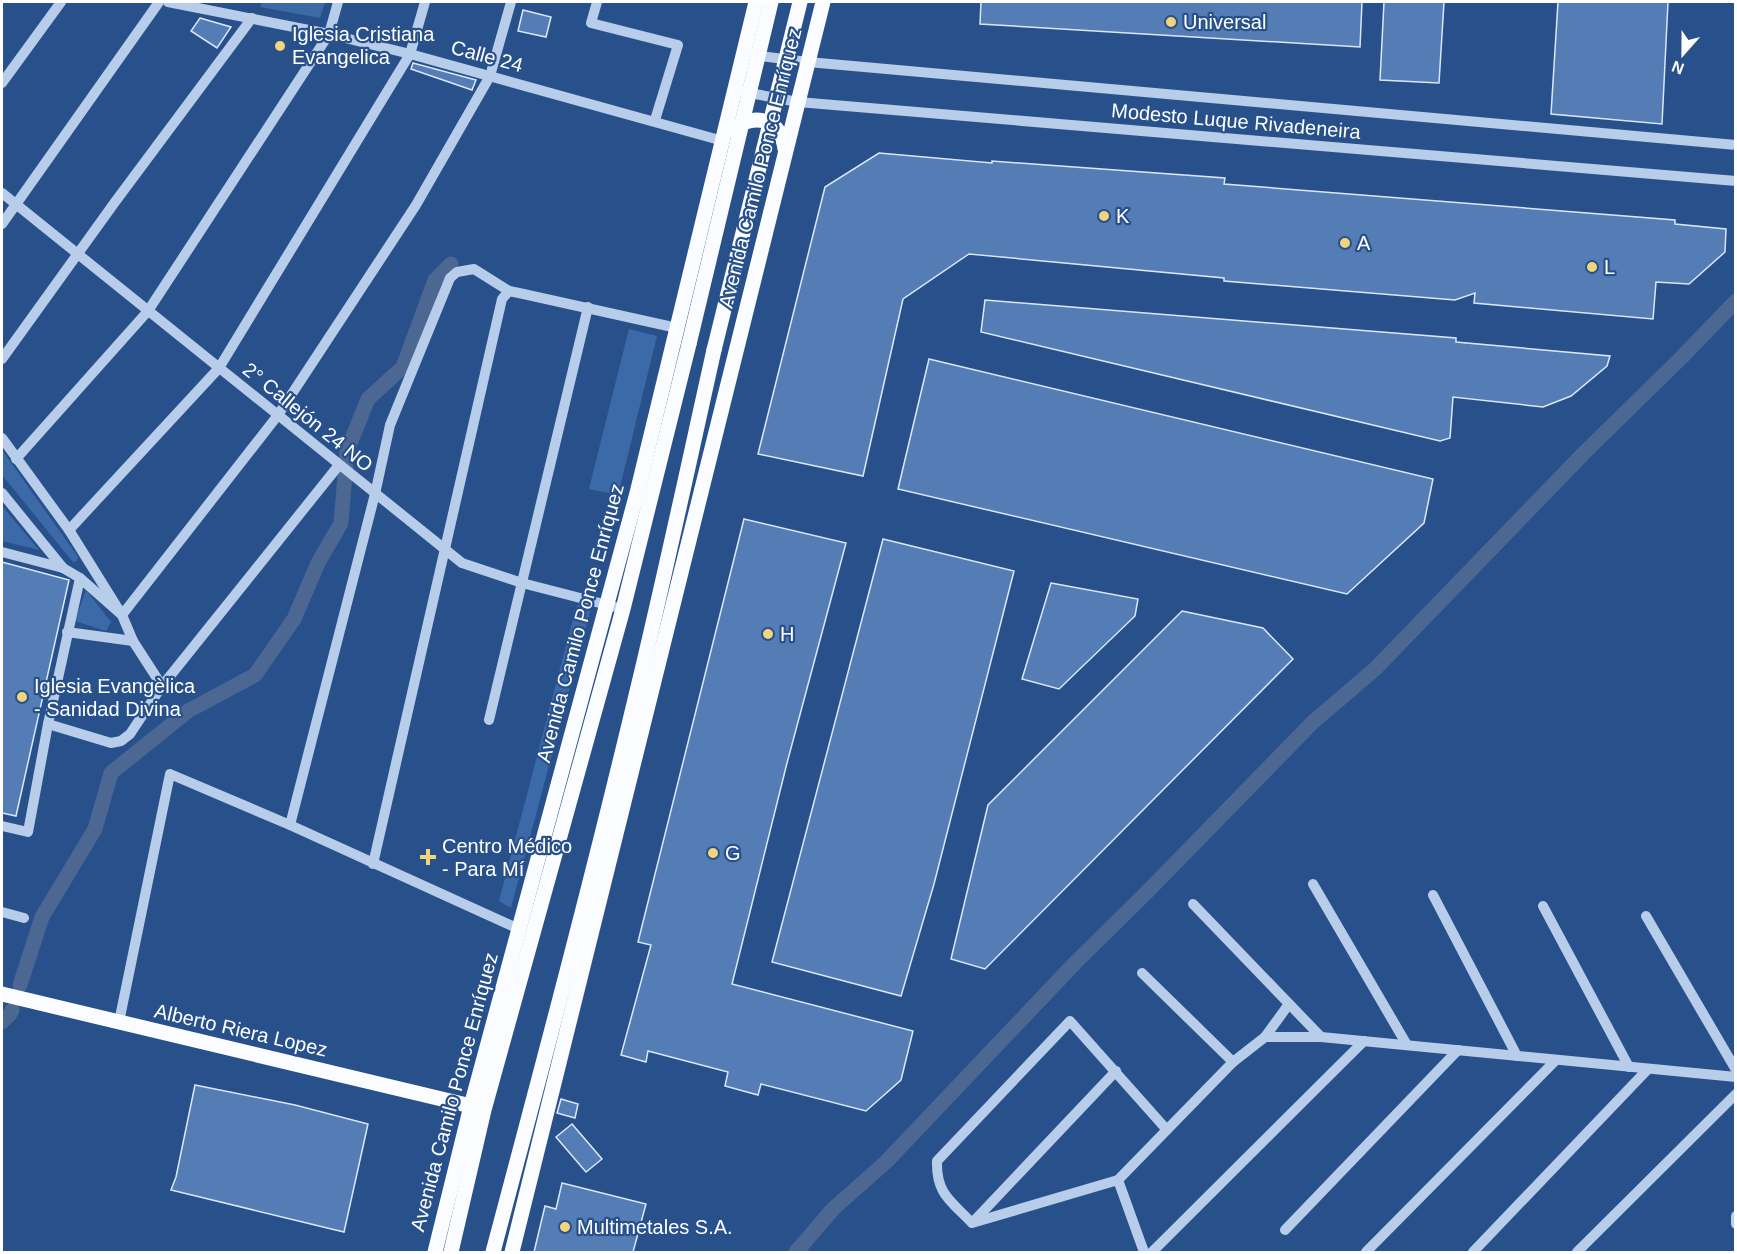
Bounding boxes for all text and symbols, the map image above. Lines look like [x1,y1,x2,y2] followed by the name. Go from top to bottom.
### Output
[1183,11,1266,33] place label: Universal
[1164,15,1178,29] marker: Universal
[292,23,435,68] place label: Iglesia Cristiana Evangelica
[1653,24,1713,84] north arrow
[715,26,805,310] street label: Avenida Camilo Ponce Enríquez
[449,36,525,76] street label: Calle 24
[273,39,287,53] marker: Iglesia Cristiana Evangelica
[1669,58,1686,78] text: N
[1110,99,1362,143] street label: Modesto Luque Rivadeneira
[1116,205,1130,227] place label: K
[1097,209,1111,223] marker: K
[1357,232,1371,254] place label: A
[1338,236,1352,250] marker: A
[1604,256,1615,278] place label: L
[1585,260,1599,274] marker: L
[239,358,377,476] street label: 2° Callejón 24 NO
[532,481,628,765] street label: Avenida Camilo Ponce Enríquez
[780,623,794,645] place label: H
[761,627,775,641] marker: H
[34,675,196,720] place label: Iglesia Evangèlica - Sanidad Divina
[15,690,29,704] marker: Iglesia Evangèlica - Sanidad Divina
[442,835,572,880] place label: Centro Médico - Para Mí
[725,842,741,864] place label: G
[706,846,720,860] marker: G
[419,848,437,866] marker: Centro Médico - Para Mí
[406,950,502,1234] street label: Avenida Camilo Ponce Enríquez
[152,999,330,1061] street label: Alberto Riera Lopez
[577,1216,733,1238] place label: Multimetales S.A.
[558,1220,572,1234] marker: Multimetales S.A.

